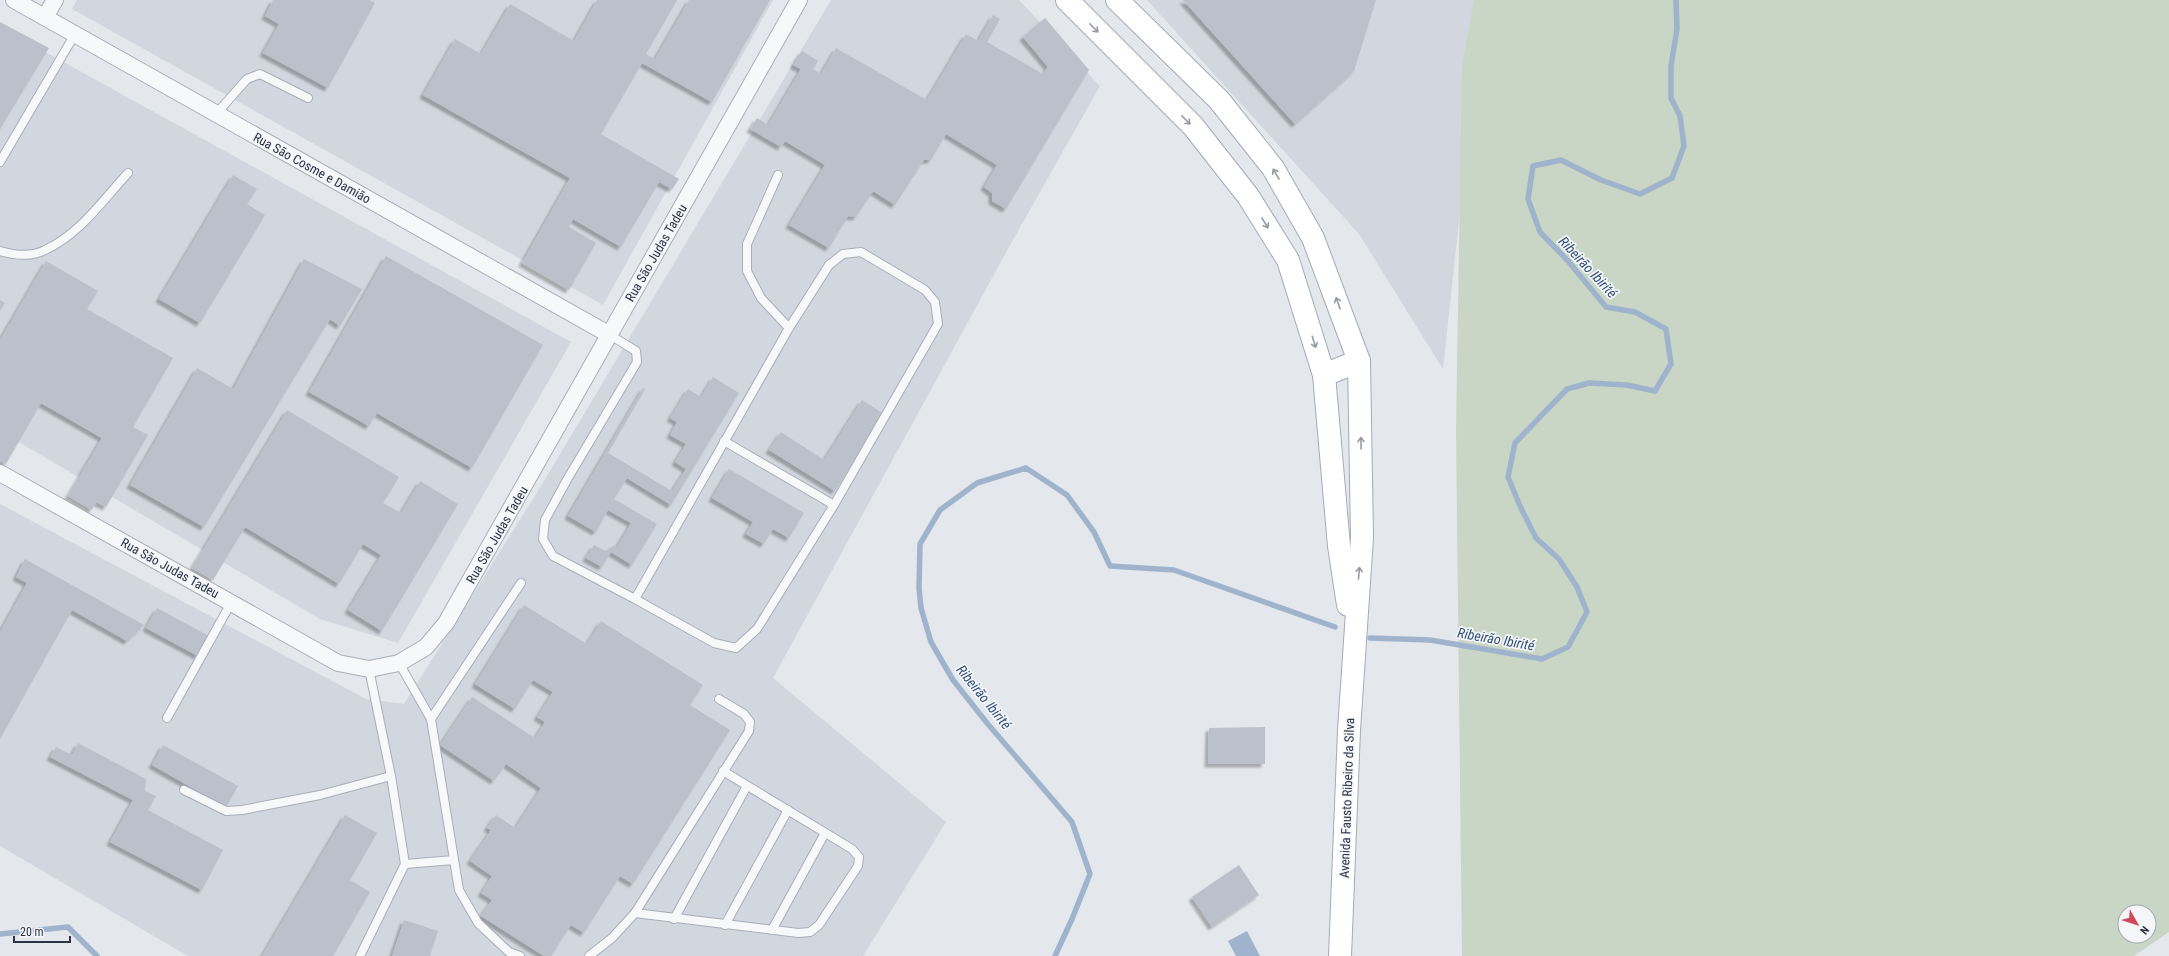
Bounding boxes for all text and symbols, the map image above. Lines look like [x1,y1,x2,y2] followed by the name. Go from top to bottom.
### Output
[1090,23,1099,33] one-way arrow
[1181,115,1191,125] one-way arrow
[251,129,373,207] street label: Rua São Cosme e Damião
[1272,169,1280,180] one-way arrow
[622,202,690,304] street label: Rua São Judas Tadeu
[1261,217,1269,228] one-way arrow
[1556,233,1621,301] water label: Ribeirão Ibirité
[1333,298,1341,310] one-way arrow
[1311,336,1318,349] one-way arrow
[1357,437,1364,450] one-way arrow
[463,484,531,586] street label: Rua São Judas Tadeu
[118,535,222,601] street label: Rua São Judas Tadeu
[1356,567,1363,580] one-way arrow
[1456,624,1536,654] water label: Ribeirão Ibirité
[953,662,1015,733] water label: Ribeirão Ibirité
[1337,718,1357,878] street label: Avenida Fausto Ribeiro da Silva
[2117,904,2157,944] north arrow
[14,918,70,944] scale bar
[2137,923,2152,937] text: N
[20,925,44,939] text: 20 m

